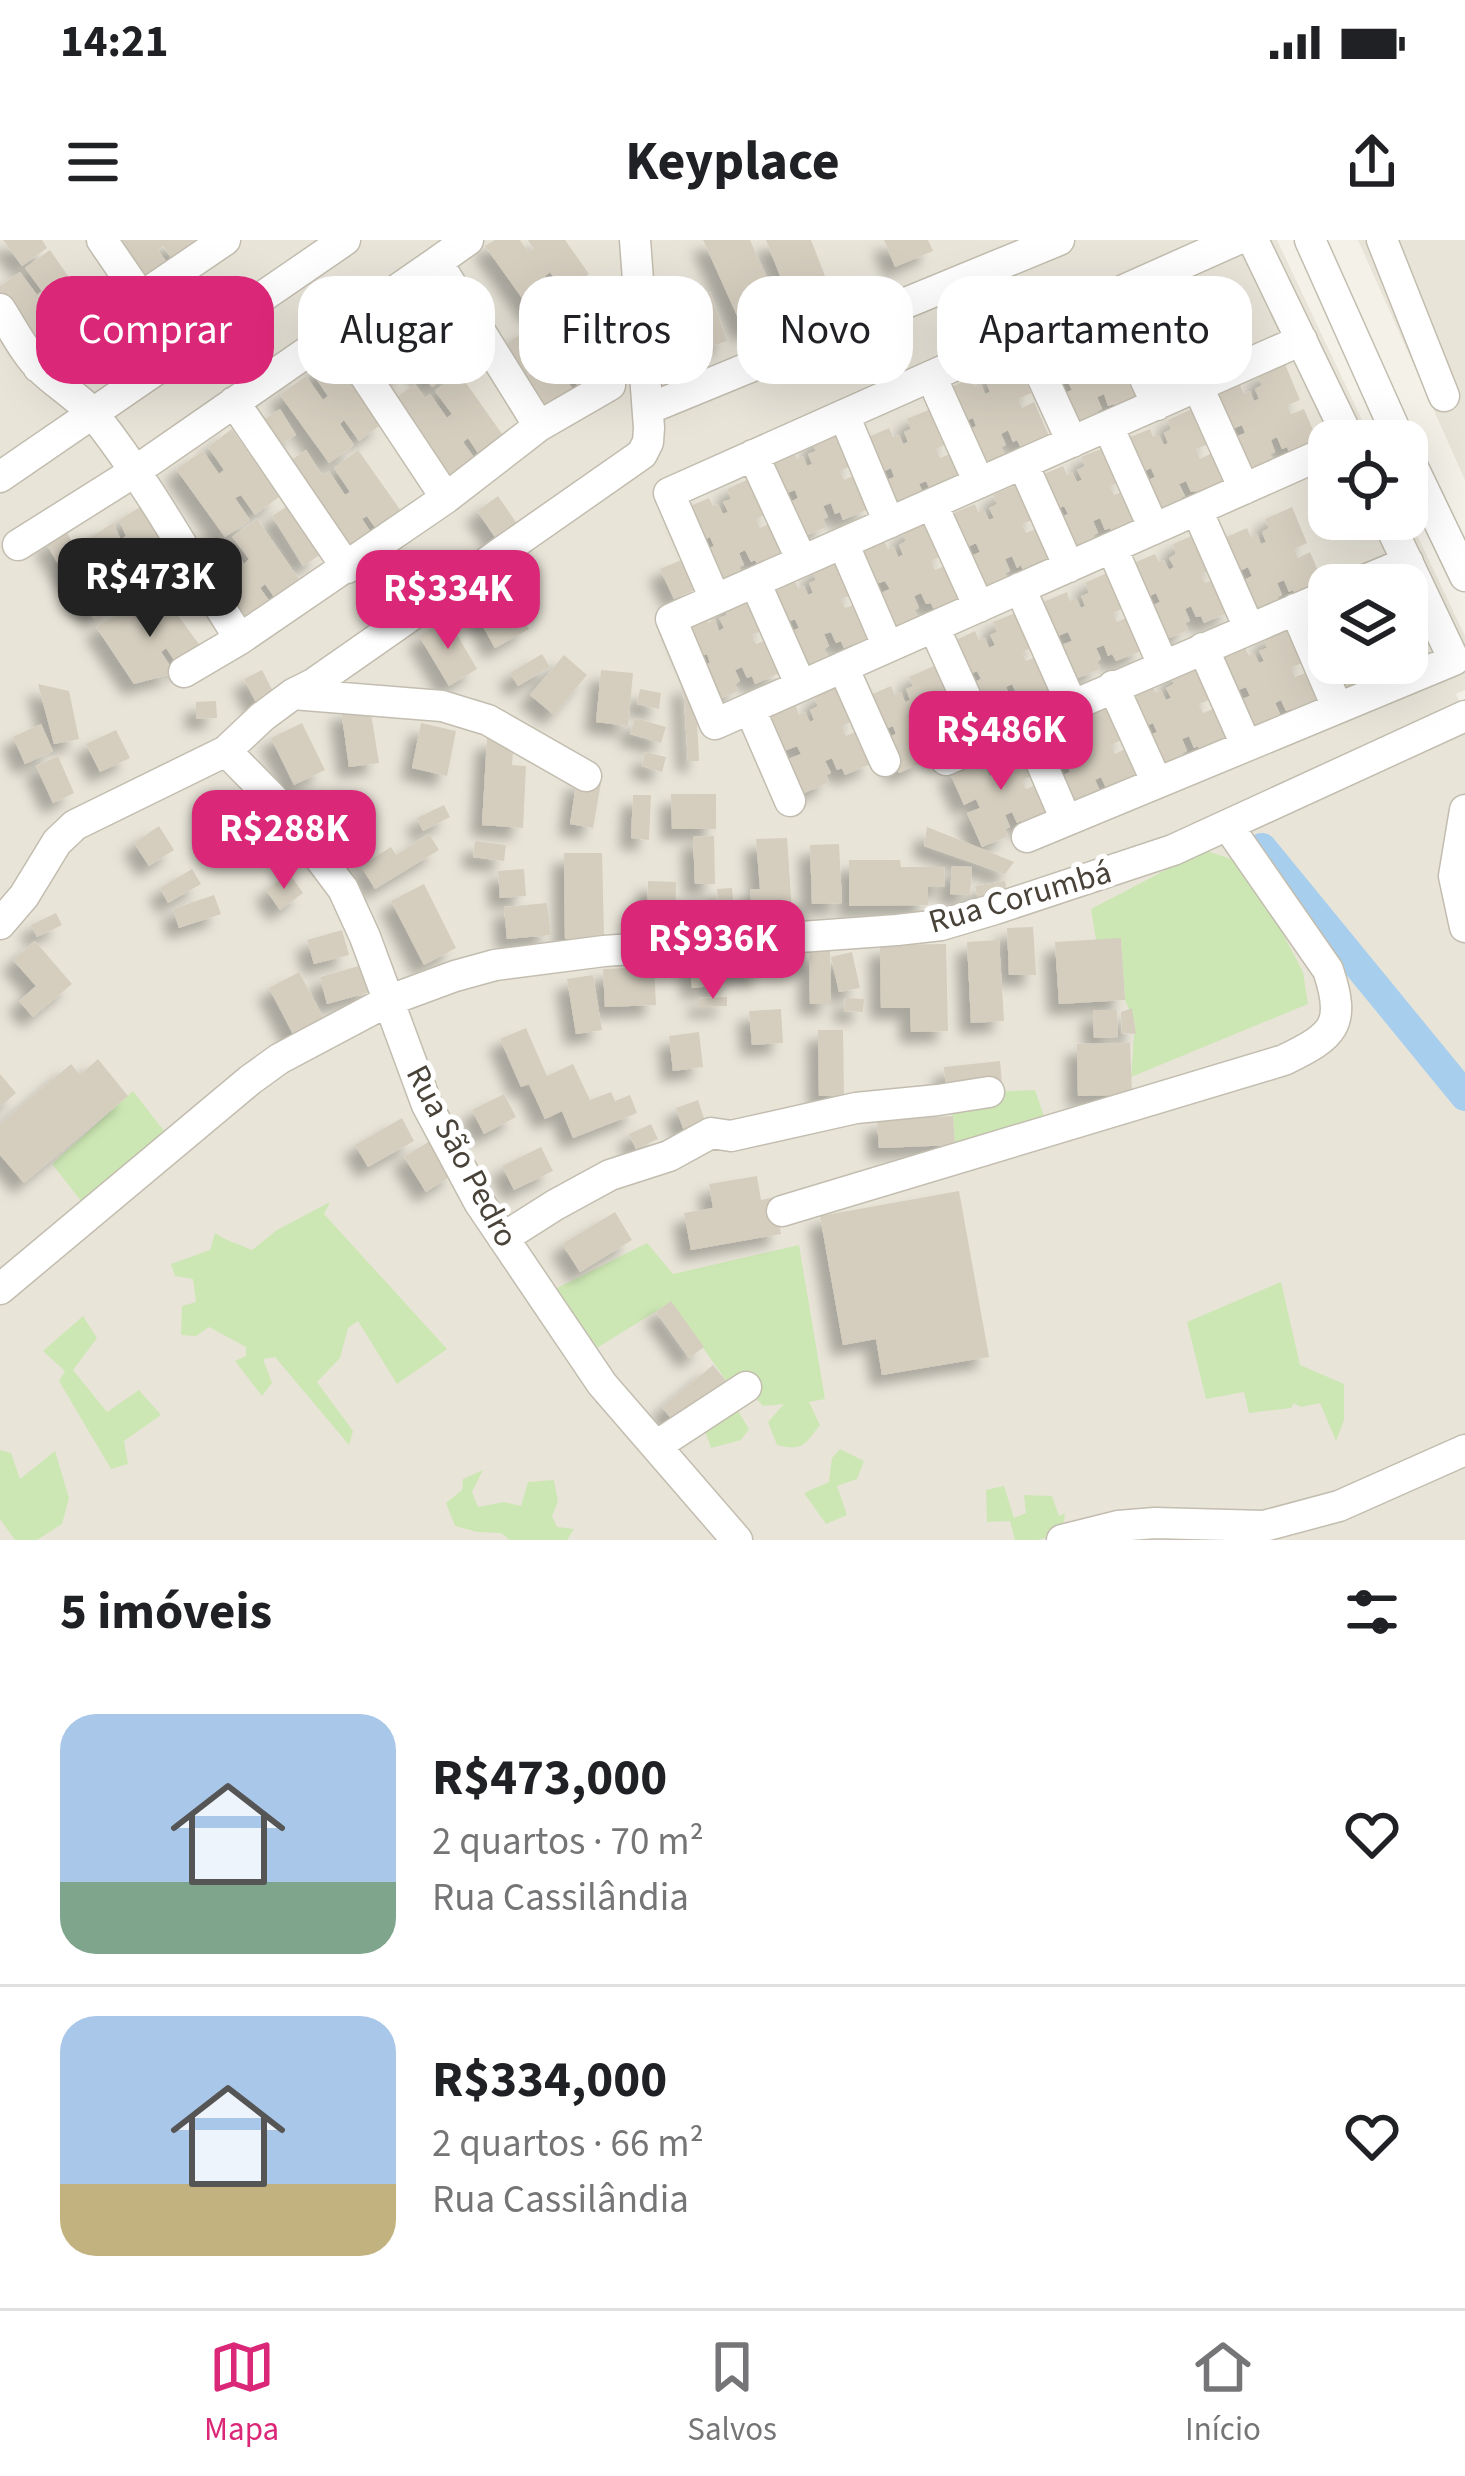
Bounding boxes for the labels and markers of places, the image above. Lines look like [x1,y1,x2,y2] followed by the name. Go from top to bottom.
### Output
[52,538,248,640] pin: R$473K
[350,550,546,652] pin: R$334K
[903,691,1099,793] pin: R$486K
[186,790,382,892] pin: R$288K
[615,900,811,1002] pin: R$936K

